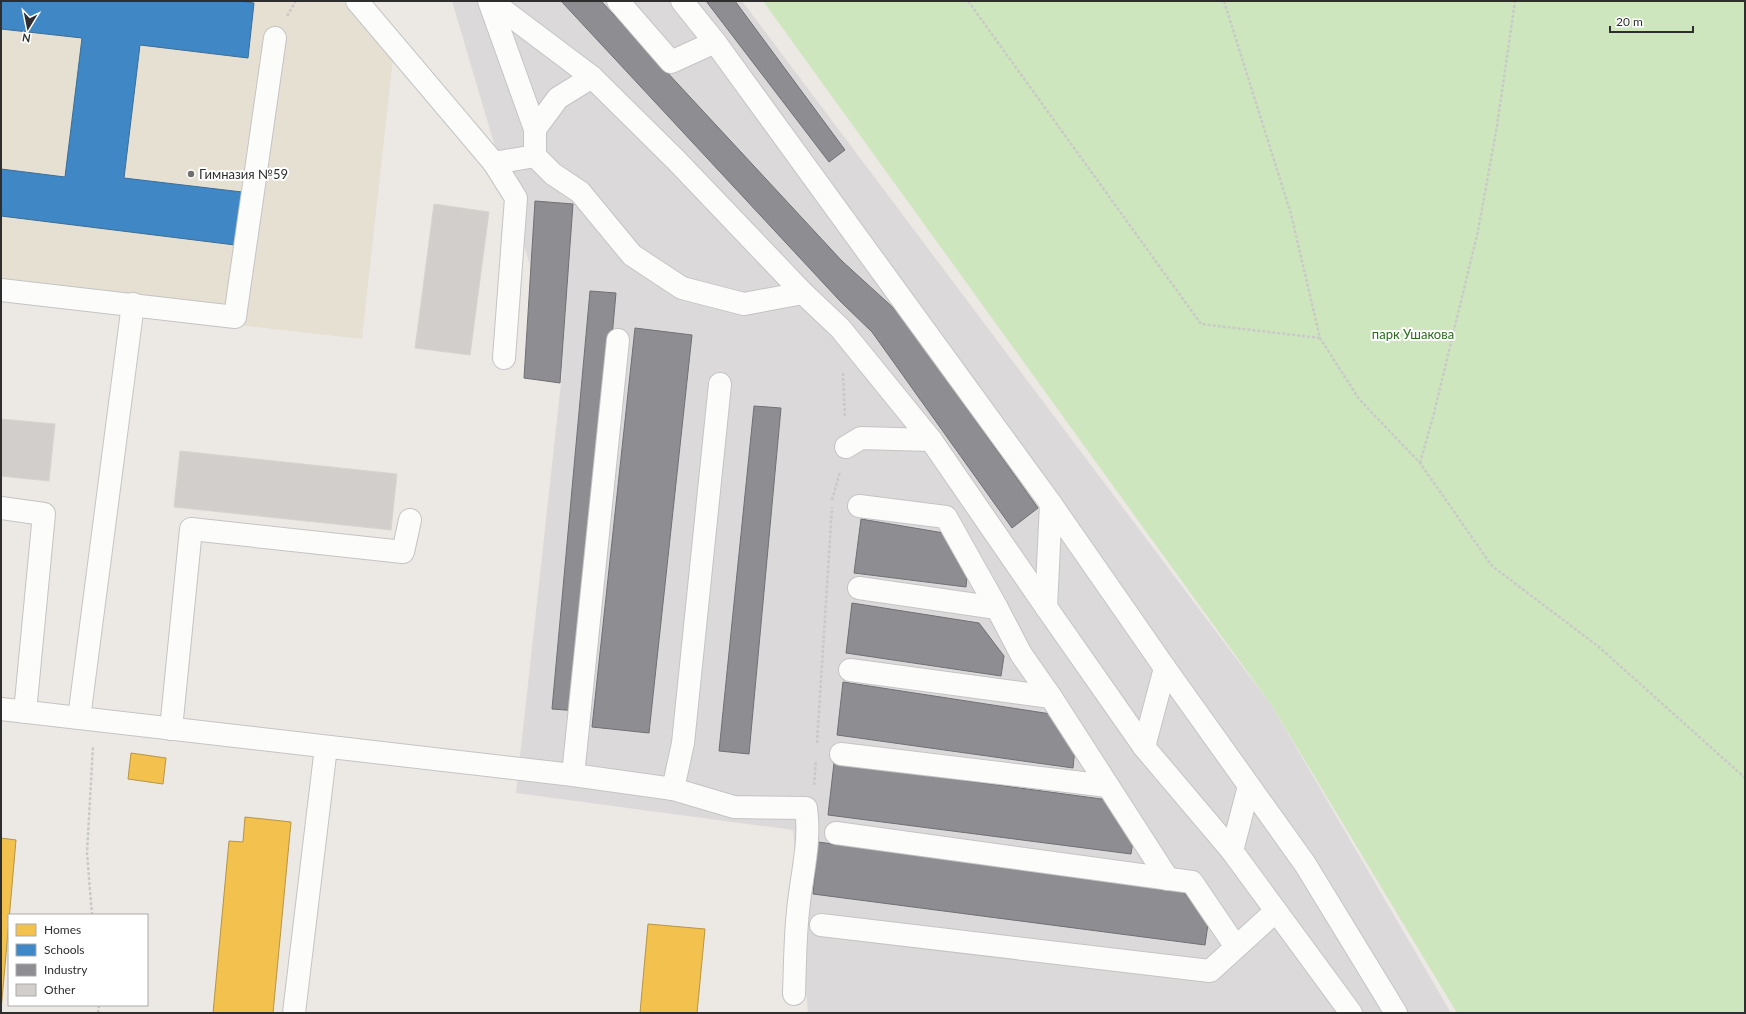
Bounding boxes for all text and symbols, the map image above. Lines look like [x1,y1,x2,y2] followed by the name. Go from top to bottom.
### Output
[8,8,48,48] north arrow
[1610,8,1693,34] scale bar
[1616,14,1643,29] text: 20 m
[21,31,31,45] text: N
[199,166,288,182] place label: Гимназия №59
[186,169,196,179] marker: Гимназия №59
[1372,326,1454,342] park label: парк Ушакова
[8,914,148,1006] legend
[44,922,81,937] text: Homes
[44,942,85,957] text: Schools
[44,962,88,977] text: Industry
[44,982,76,997] text: Other

